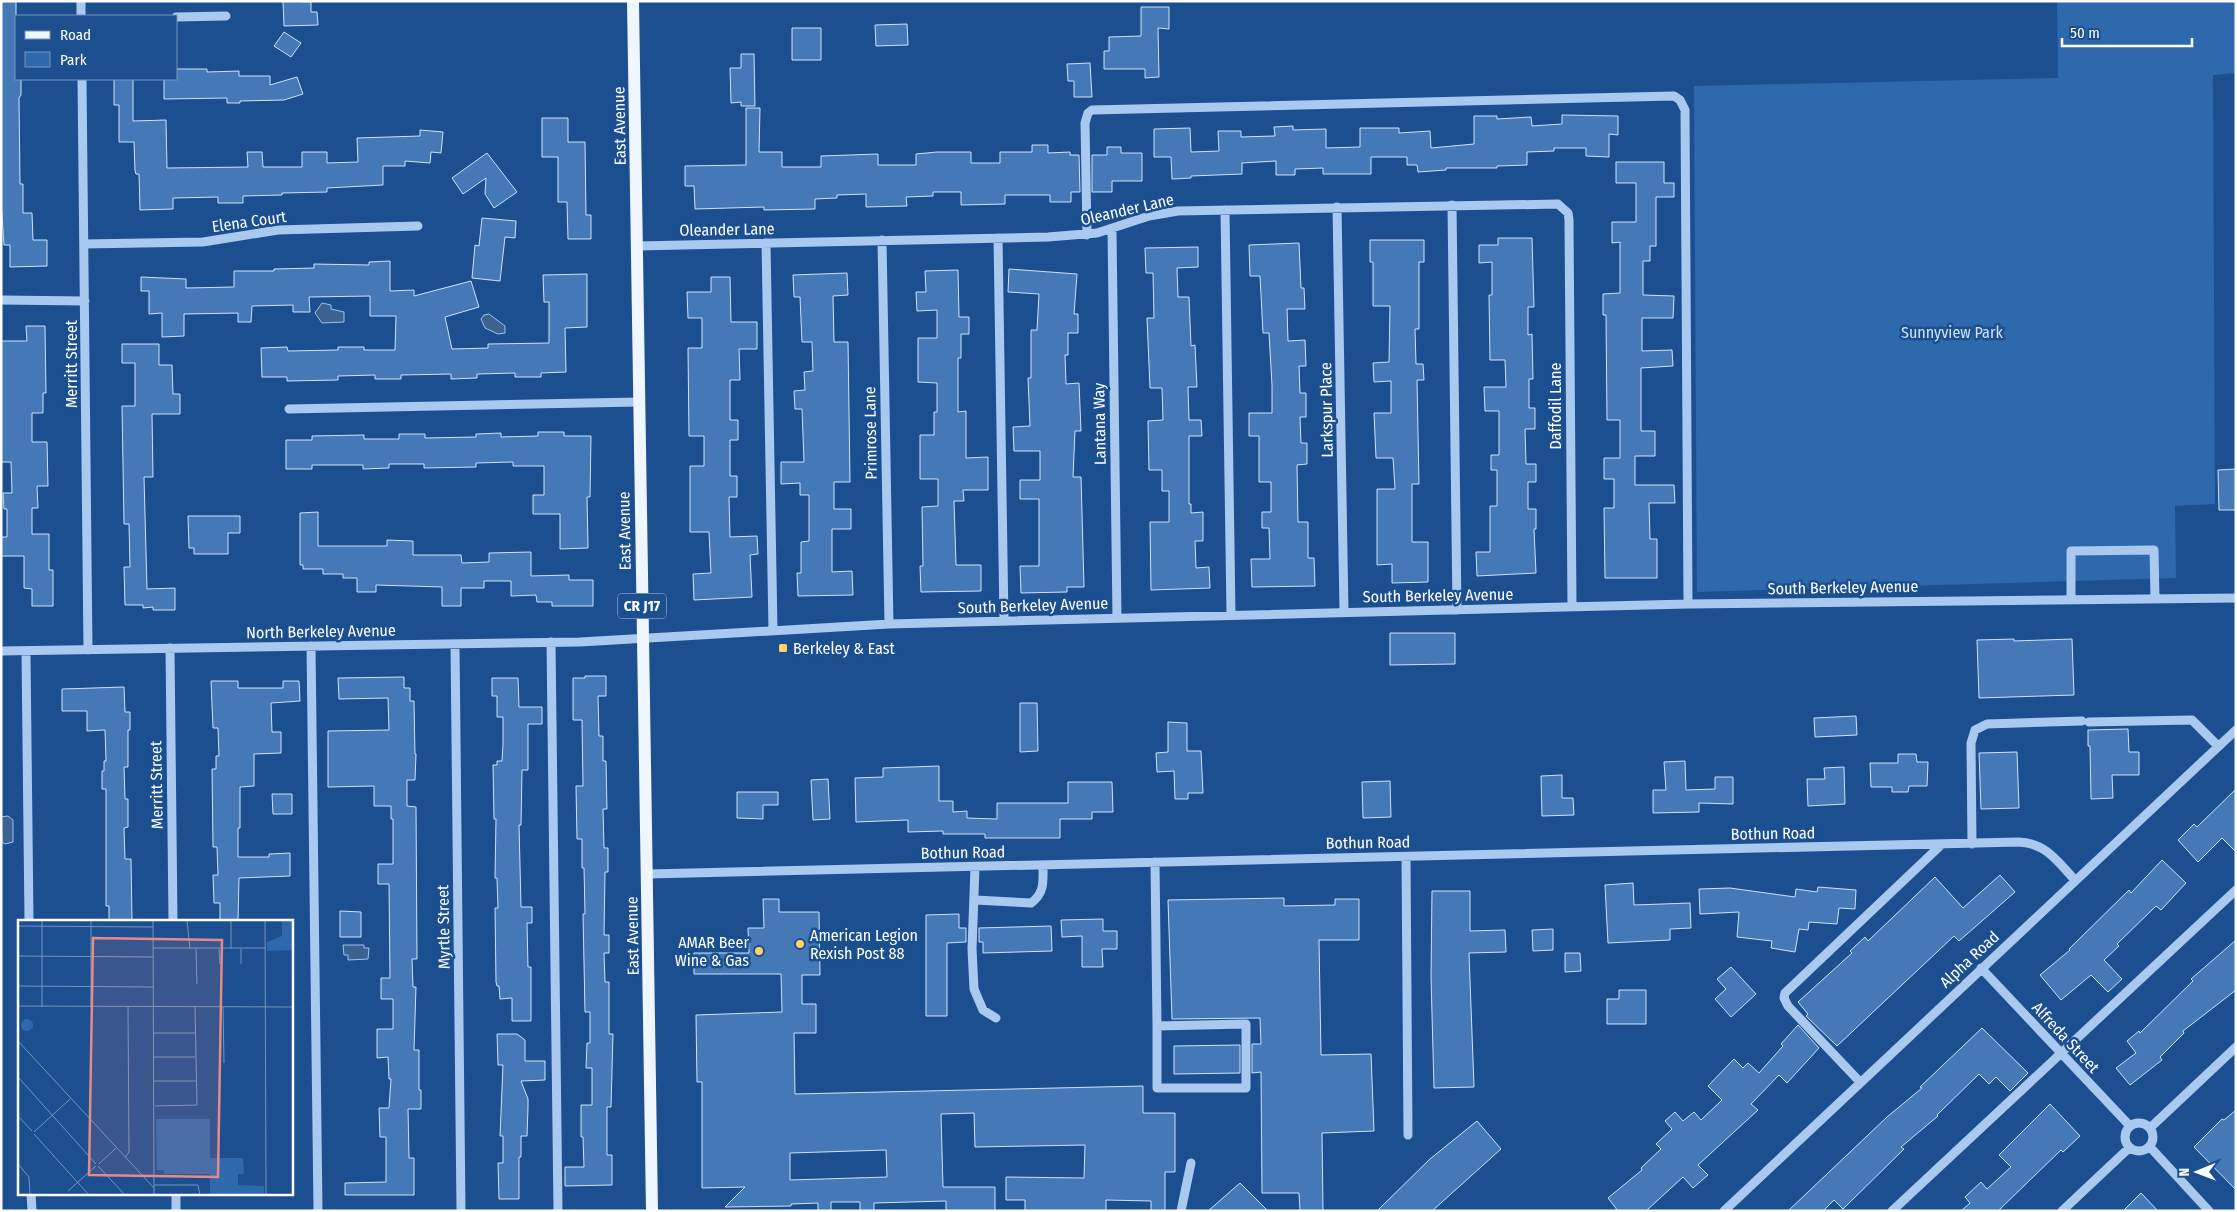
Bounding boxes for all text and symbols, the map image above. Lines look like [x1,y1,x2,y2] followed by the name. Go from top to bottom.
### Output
[15,15,178,80] legend
[2062,15,2192,47] scale bar
[2070,24,2100,42] text: 50 m
[60,26,91,44] text: Road
[60,51,87,69] text: Park
[609,86,630,166] street label: East Avenue
[1079,190,1176,229] street label: Oleander Lane
[211,207,288,236] street label: Elena Court
[679,219,775,240] street label: Oleander Lane
[62,319,81,408] street label: Merritt Street
[1901,323,2003,342] park label: Sunnyview Park
[1316,362,1337,458] street label: Larkspur Place
[1546,363,1565,449] street label: Daffodil Lane
[1089,382,1110,465] street label: Lantana Way
[860,386,881,480] street label: Primrose Lane
[614,491,635,571] street label: East Avenue
[1768,577,1919,598] street label: South Berkeley Avenue
[1363,585,1514,606] street label: South Berkeley Avenue
[957,593,1109,618] street label: South Berkeley Avenue
[618,594,666,618] road number: CR J17
[246,621,396,642] street label: North Berkeley Avenue
[793,639,896,658] place label: Berkeley & East
[777,642,789,654] marker: Berkeley & East
[146,740,167,829] street label: Merritt Street
[1731,823,1815,844] street label: Bothun Road
[1326,832,1410,853] street label: Bothun Road
[921,842,1005,863] street label: Bothun Road
[433,884,454,969] street label: Myrtle Street
[622,896,643,976] street label: East Avenue
[18,920,292,1194] inset map
[810,926,918,963] place label: American Legion Rexish Post 88
[1936,927,2003,992] street label: Alpha Road
[675,933,749,970] place label: AMAR Beer Wine & Gas
[794,938,806,950] marker: American Legion Rexish Post 88
[753,945,765,957] marker: AMAR Beer Wine & Gas
[2028,998,2104,1077] street label: Alfreda Street
[2172,1147,2222,1197] north arrow
[2176,1168,2193,1177] text: N

